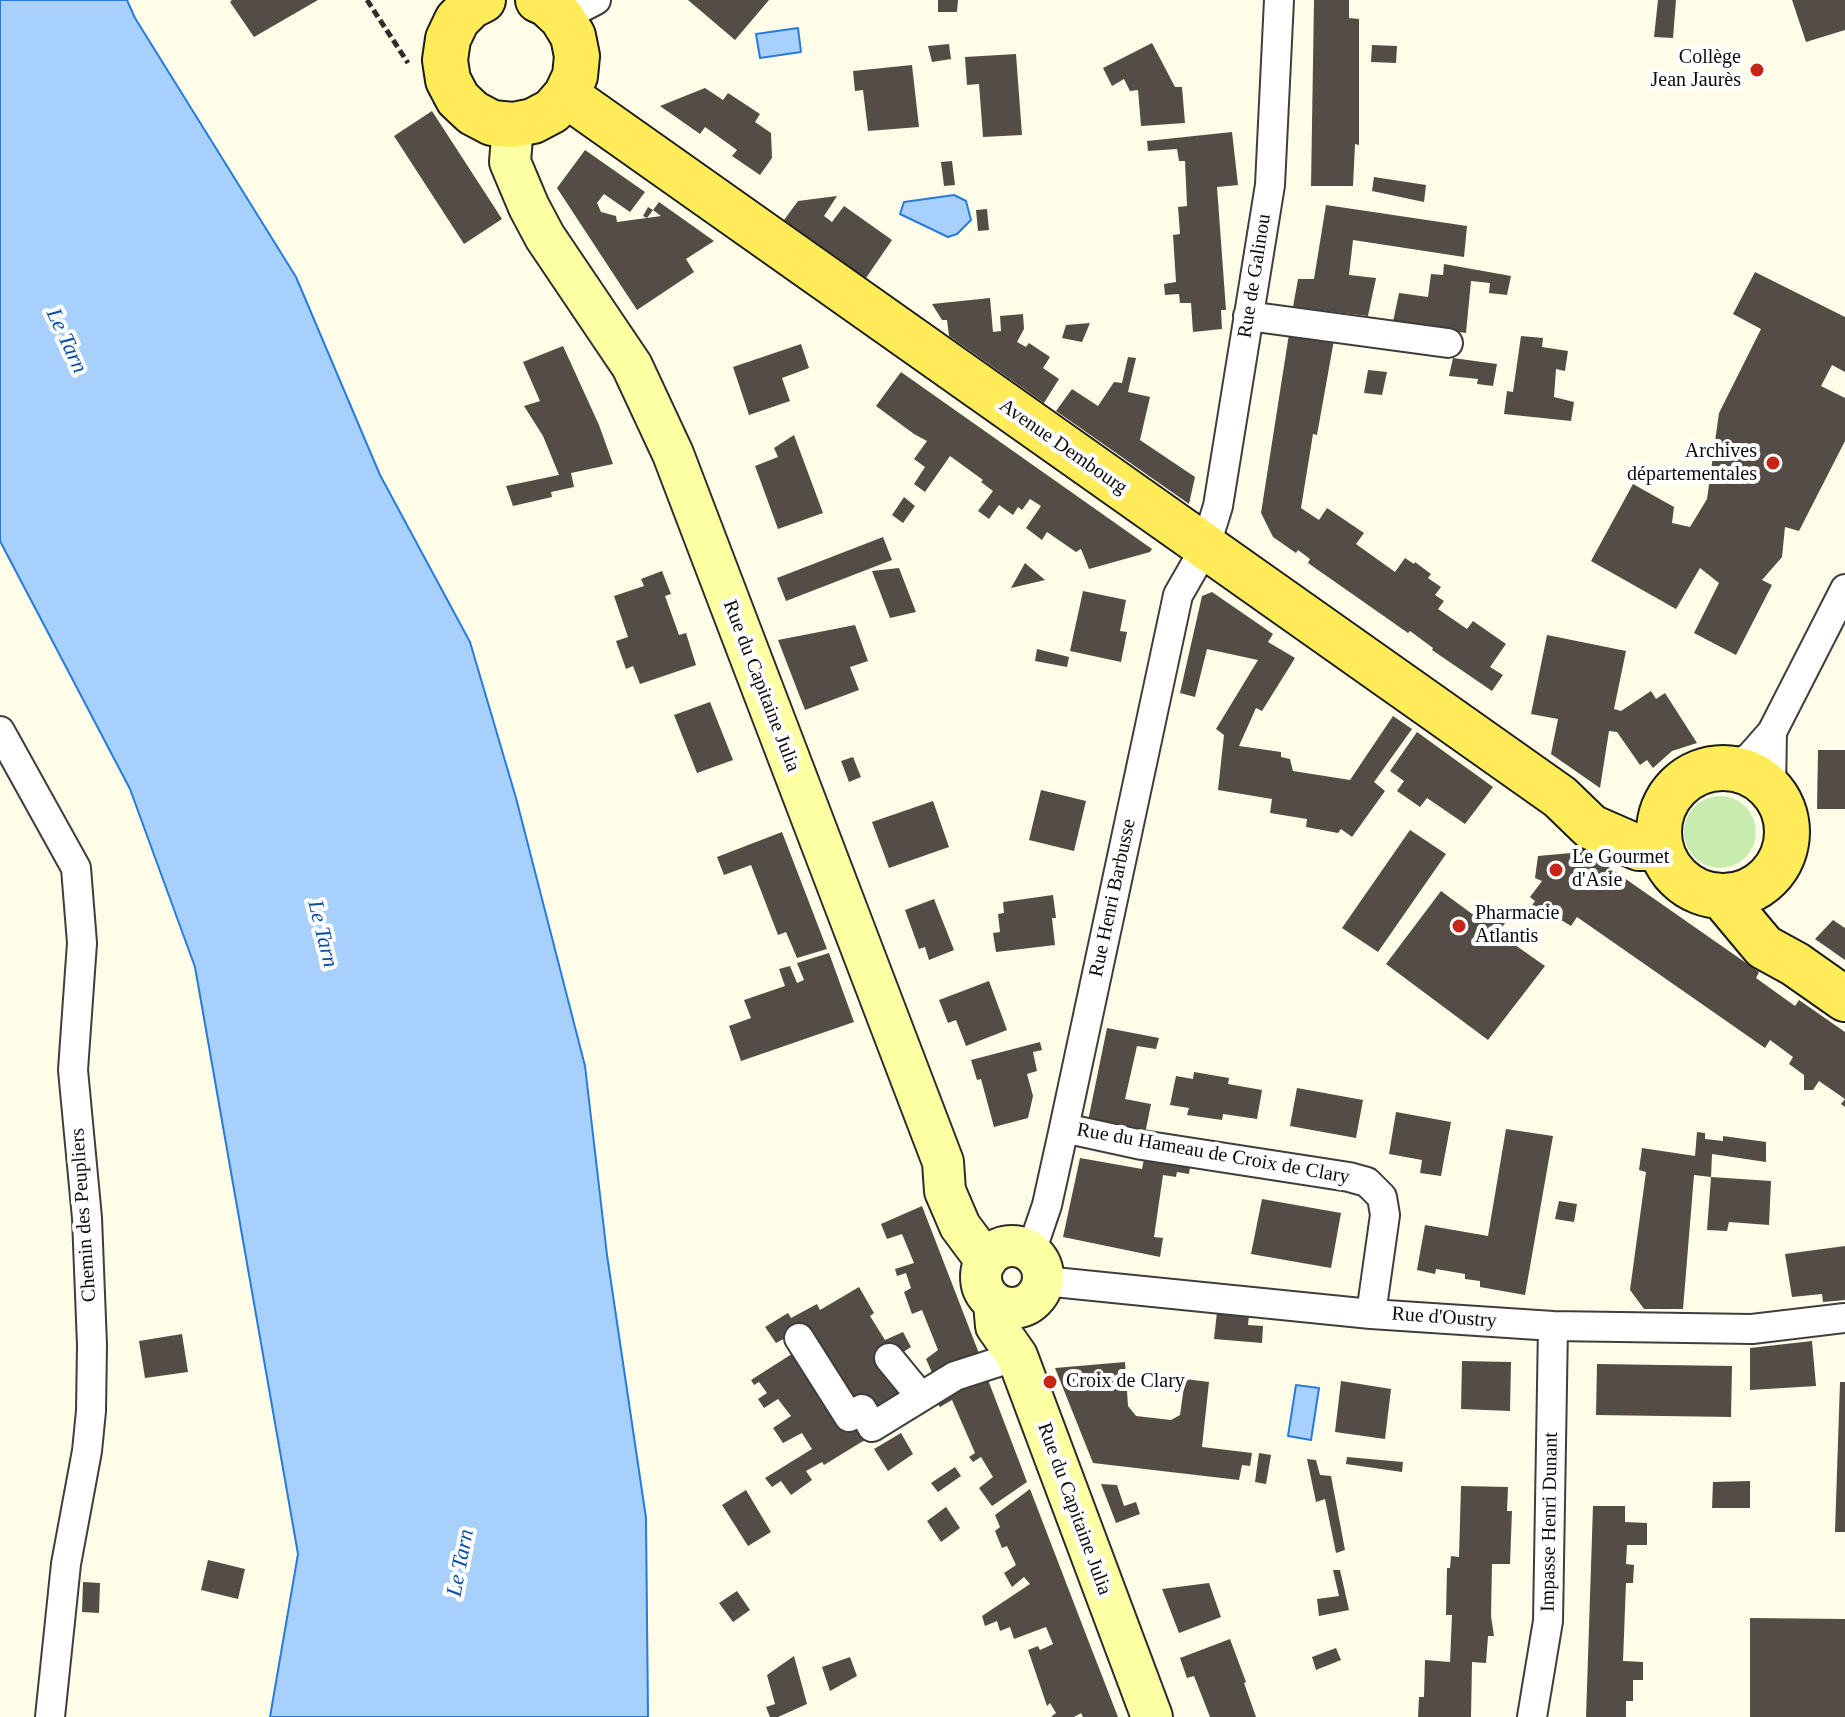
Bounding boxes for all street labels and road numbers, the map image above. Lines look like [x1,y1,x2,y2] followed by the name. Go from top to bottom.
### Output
[1233,212,1277,340] street label: Rue de Galinou
[994,394,1132,500] street label: Avenue Dembourg
[717,597,805,775] street label: Rue du Capitaine Julia
[1085,817,1141,979] street label: Rue Henri Barbusse
[1075,1118,1351,1190] street label: Rue du Hameau de Croix de Clary
[66,1127,102,1303] street label: Chemin des Peupliers
[1391,1302,1497,1334] street label: Rue d'Oustry
[1032,1420,1116,1598] street label: Rue du Capitaine Julia
[1536,1432,1564,1612] street label: Impasse Henri Dunant

